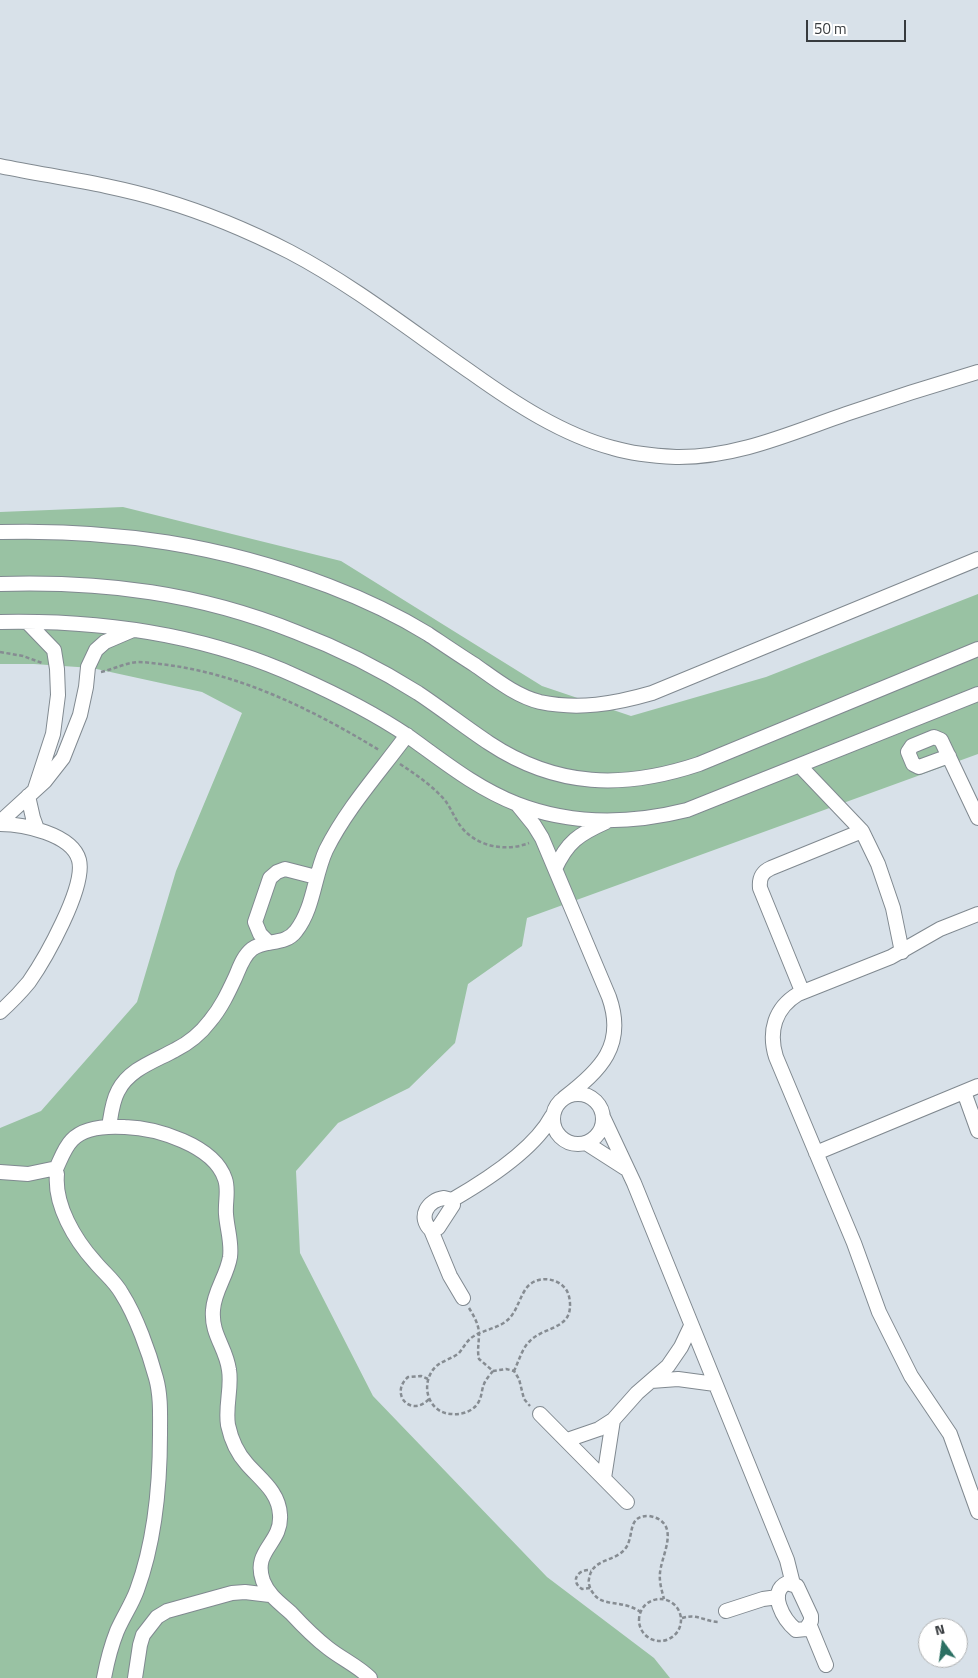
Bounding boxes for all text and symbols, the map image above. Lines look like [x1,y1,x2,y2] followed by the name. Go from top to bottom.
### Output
[808,10,908,42] scale bar
[814,17,847,40] text: 50 m
[918,1618,968,1668] north arrow
[932,1618,947,1640] text: N

